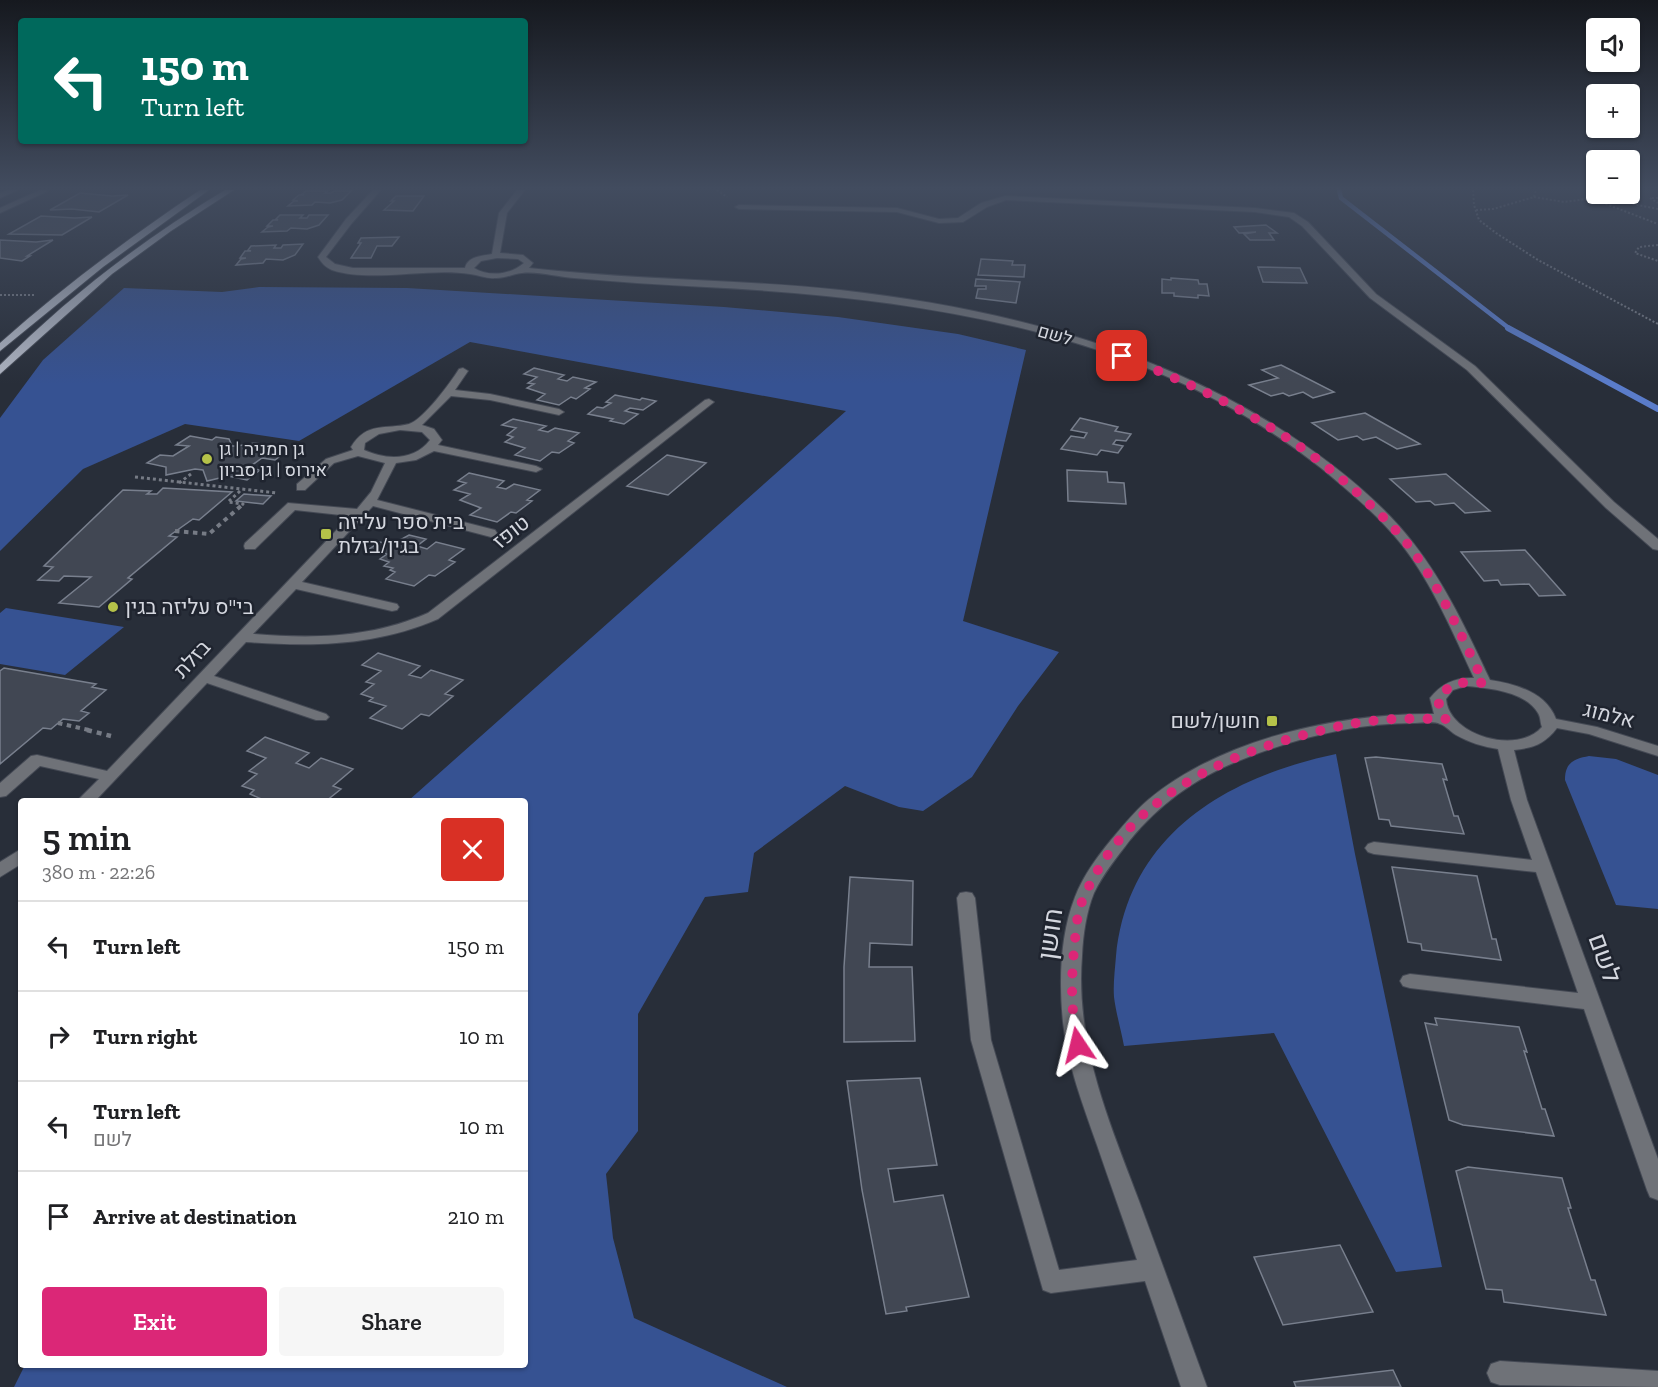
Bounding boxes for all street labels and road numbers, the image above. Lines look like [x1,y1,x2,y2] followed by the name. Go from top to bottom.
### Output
[1035,320,1075,350] street label: לשם
[487,510,534,554] street label: טופז
[168,635,215,683] street label: בזלת
[1581,696,1637,733] street label: אלמוג
[1031,906,1069,962] street label: חושן
[1581,929,1629,987] street label: לשם

